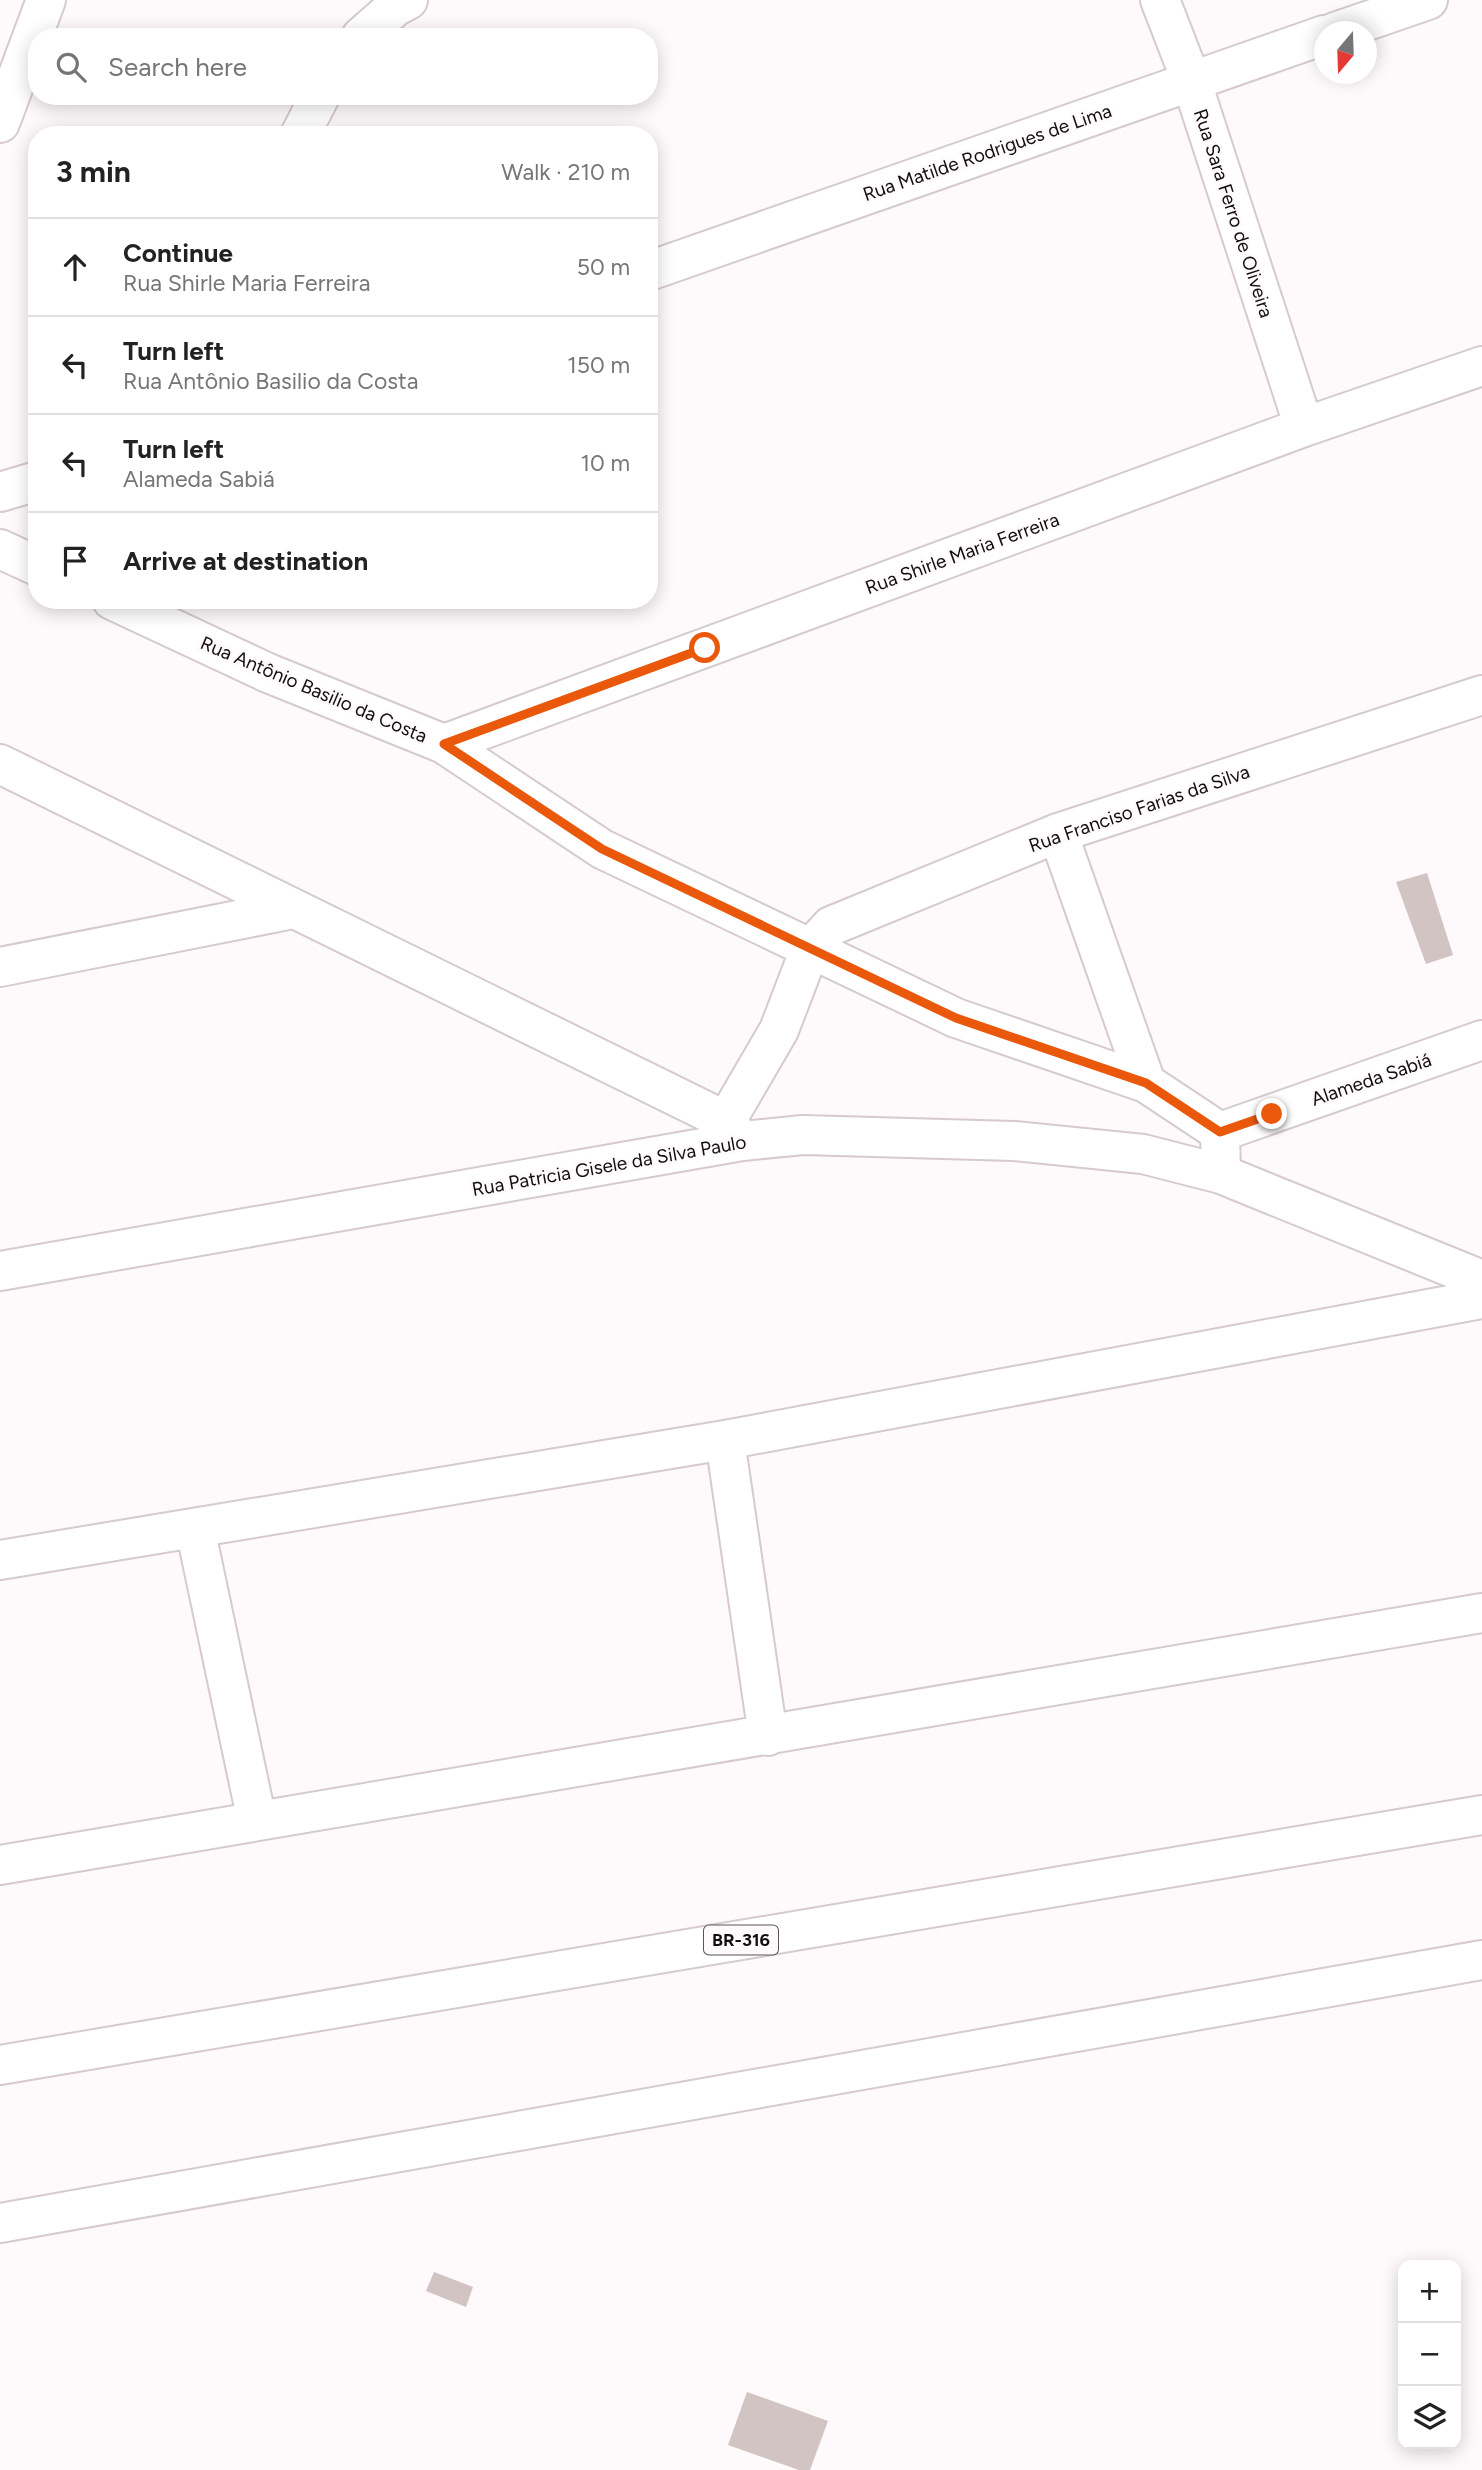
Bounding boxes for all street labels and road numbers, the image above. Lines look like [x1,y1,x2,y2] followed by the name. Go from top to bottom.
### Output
[860,99,1115,206] street label: Rua Matilde Rodrigues de Lima
[1189,106,1278,320] street label: Rua Sara Ferro de Oliveira
[862,508,1062,599] street label: Rua Shirle Maria Ferreira
[197,631,431,748] street label: Rua Antônio Basilio da Costa
[1026,760,1253,857] street label: Rua Franciso Farias da Silva
[1308,1048,1434,1111] street label: Alameda Sabiá
[470,1130,748,1201] street label: Rua Patricia Gisele da Silva Paulo
[704,1926,778,1954] road number: BR-316

